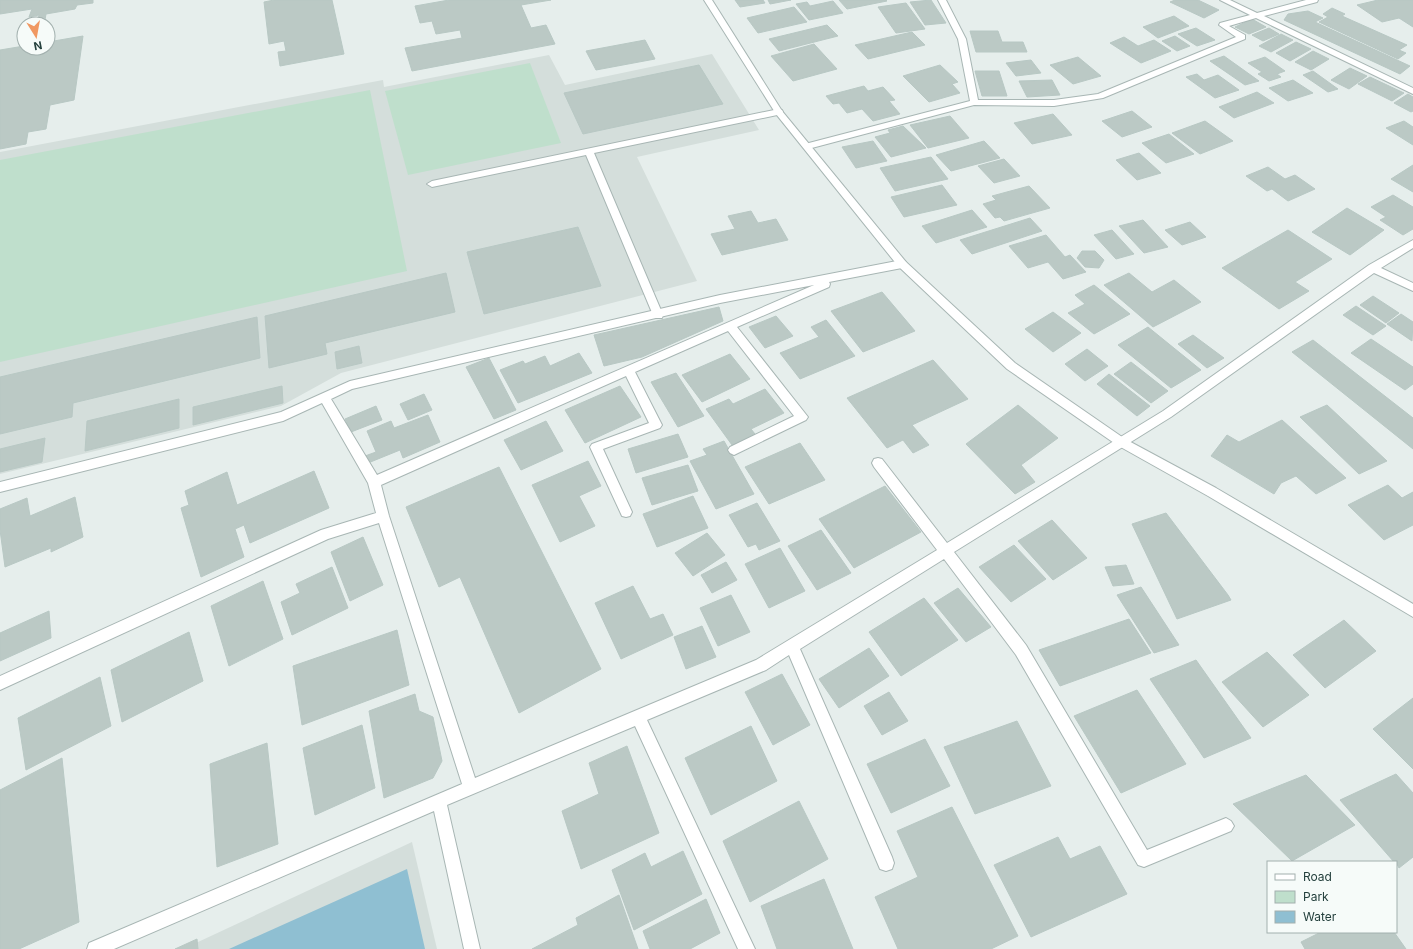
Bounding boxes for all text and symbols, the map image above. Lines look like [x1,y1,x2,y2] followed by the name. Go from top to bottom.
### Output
[16,16,56,56] north arrow
[32,38,43,53] text: N
[1267,861,1397,933] legend
[1303,869,1332,884] text: Road
[1303,889,1329,904] text: Park
[1303,909,1337,924] text: Water

